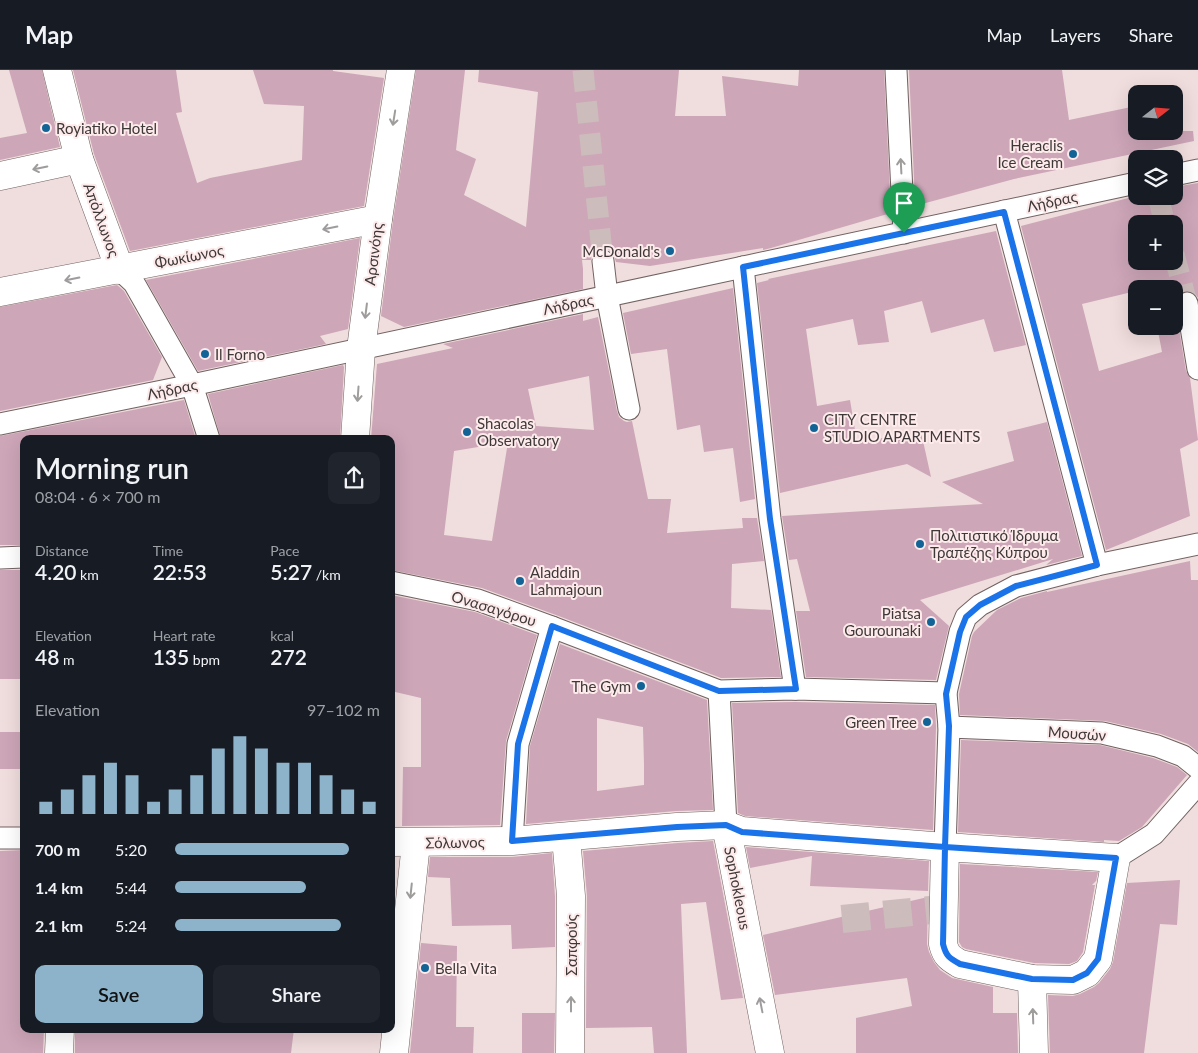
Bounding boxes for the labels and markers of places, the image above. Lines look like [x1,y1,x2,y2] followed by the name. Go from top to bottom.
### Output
[56,119,157,137] place label: Royiatiko Hotel
[40,122,52,134] marker: Royiatiko Hotel
[997,136,1063,171] place label: Heraclis Ice Cream
[1067,148,1079,160] marker: Heraclis Ice Cream
[883,182,925,233] pin
[582,242,660,260] place label: McDonald's
[664,245,676,257] marker: McDonald's
[215,345,265,363] place label: Il Forno
[199,348,211,360] marker: Il Forno
[824,410,980,445] place label: CITY CENTRE STUDIO APARTMENTS
[477,414,559,449] place label: Shacolas Observatory
[808,422,820,434] marker: CITY CENTRE STUDIO APARTMENTS
[461,426,473,438] marker: Shacolas Observatory
[930,526,1059,561] place label: Πολιτιστικό Ίδρυμα Τραπέζης Κύπρου
[914,538,926,550] marker: Πολιτιστικό Ίδρυμα Τραπέζης Κύπρου
[530,563,602,598] place label: Aladdin Lahmajoun
[514,575,526,587] marker: Aladdin Lahmajoun
[844,604,921,639] place label: Piatsa Gourounaki
[925,616,937,628] marker: Piatsa Gourounaki
[571,677,631,695] place label: The Gym
[635,680,647,692] marker: The Gym
[845,713,917,731] place label: Green Tree
[921,716,933,728] marker: Green Tree
[435,959,497,977] place label: Bella Vita
[419,962,431,974] marker: Bella Vita

